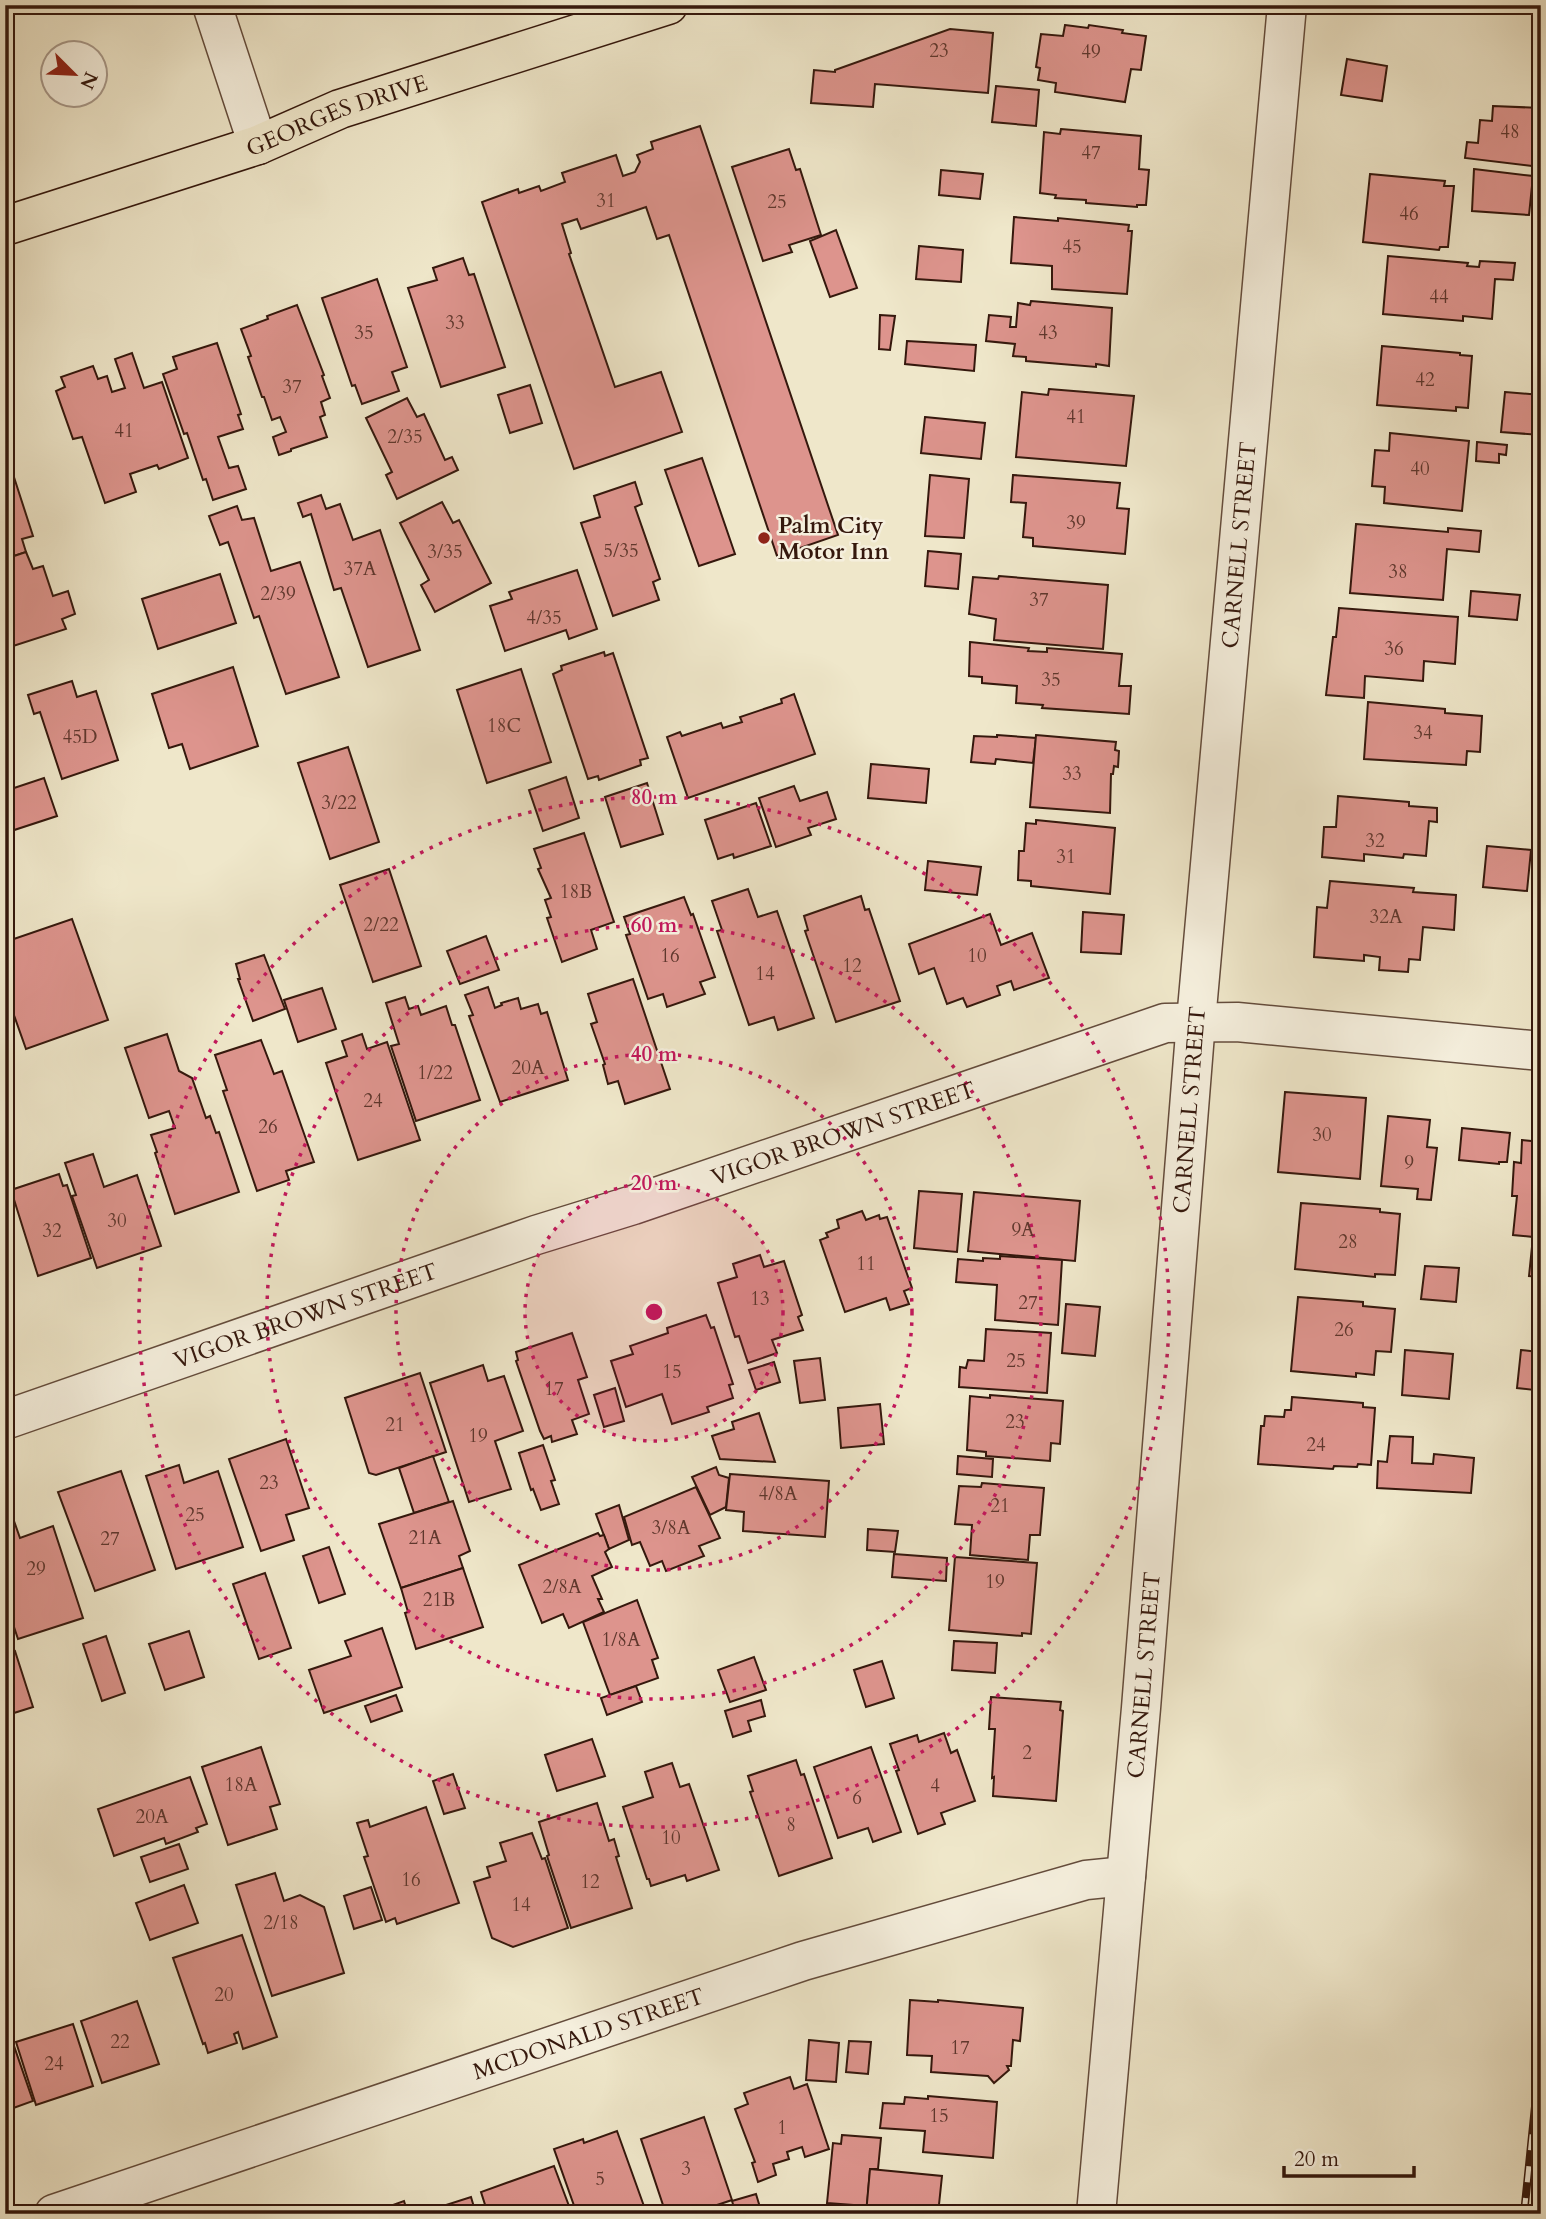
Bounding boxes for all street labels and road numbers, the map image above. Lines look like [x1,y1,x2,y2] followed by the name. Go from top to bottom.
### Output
[242,67,431,163] street label: GEORGES DRIVE
[1214,440,1263,650] street label: CARNELL STREET
[1165,1005,1213,1215] street label: CARNELL STREET
[707,1074,980,1193] street label: VIGOR BROWN STREET
[169,1255,441,1376] street label: VIGOR BROWN STREET
[1119,1570,1167,1780] street label: CARNELL STREET
[469,1980,708,2087] street label: MCDONALD STREET

